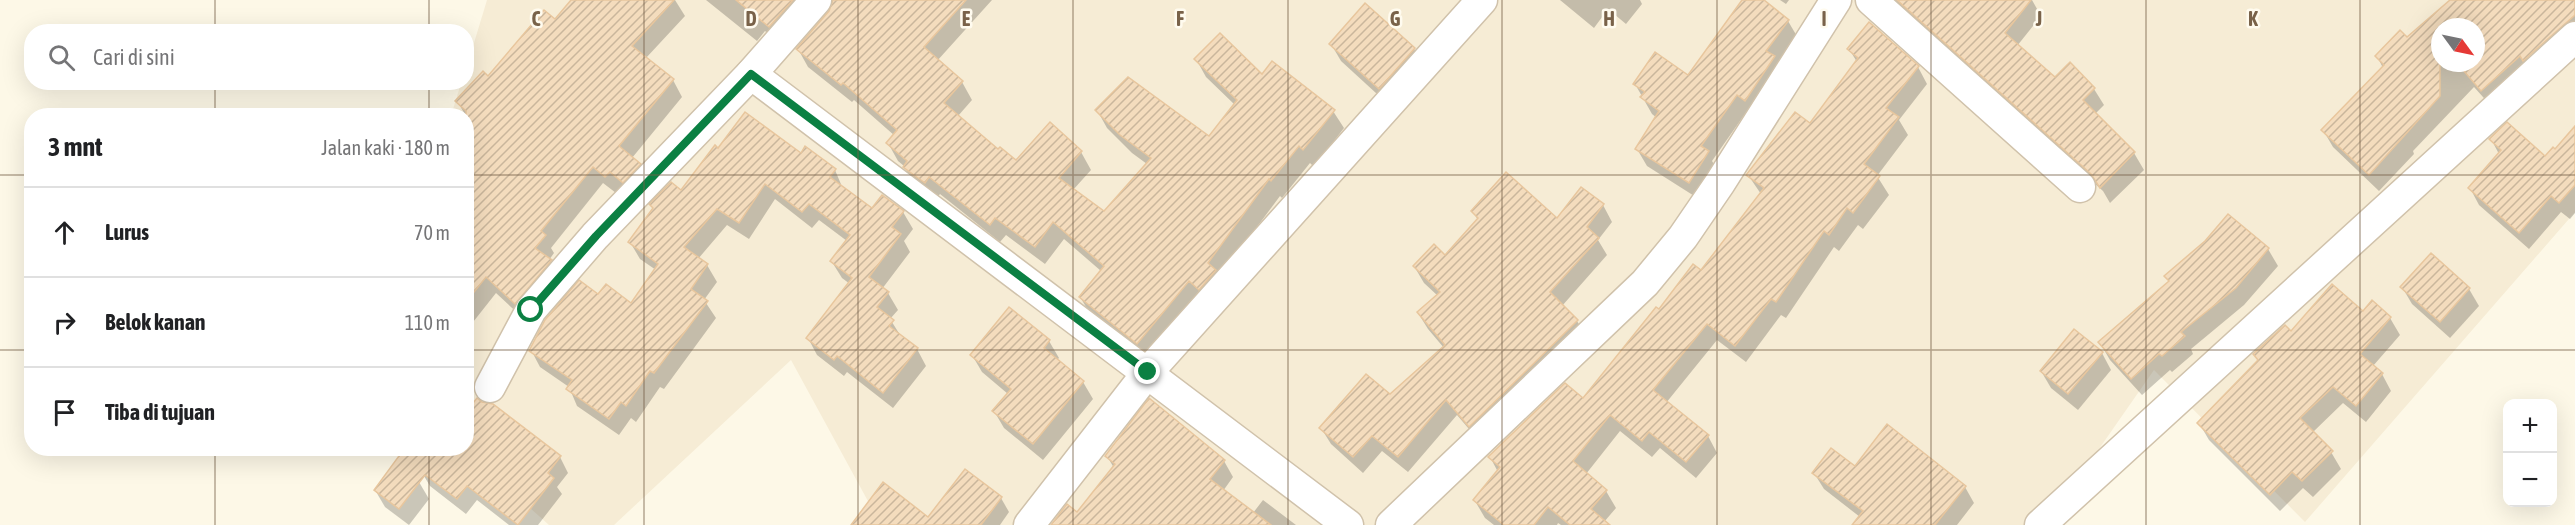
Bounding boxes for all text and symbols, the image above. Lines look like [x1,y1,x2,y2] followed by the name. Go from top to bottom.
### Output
[532,7,541,30] text: C
[745,7,757,30] text: D
[962,7,971,30] text: E
[1176,7,1184,30] text: F
[1390,7,1401,30] text: G
[1603,7,1615,30] text: H
[1821,7,1827,30] text: I
[2035,7,2042,30] text: J
[2248,7,2258,30] text: K
[2431,18,2485,72] north arrow
[24,24,474,90] search box
[45,41,78,74] icon: search
[93,44,175,70] text: Cari di sini
[48,132,103,162] text: 3 mnt
[321,136,450,159] text: Jalan kaki · 180 m
[48,216,81,249] icon: ahead
[105,219,149,245] text: Lurus
[414,221,450,244] text: 70 m
[517,296,543,322] route start
[48,306,81,339] icon: right
[105,309,206,335] text: Belok kanan
[405,311,450,334] text: 110 m
[1134,358,1160,384] route end
[48,396,81,429] icon: arrive
[105,399,215,425] text: Tiba di tujuan
[2503,399,2557,507] map controls
[2503,399,2557,453] button: +
[2503,453,2557,507] button: −

